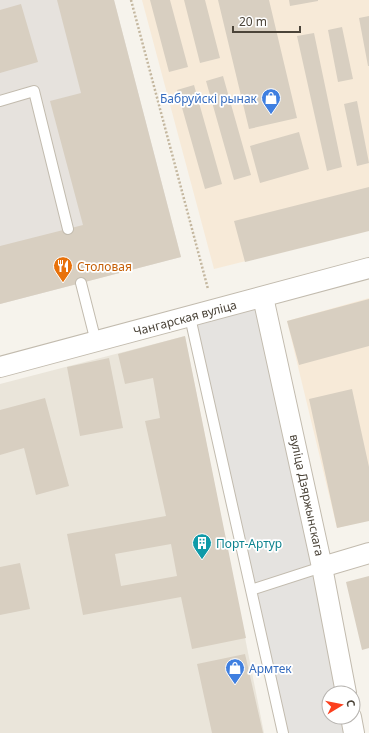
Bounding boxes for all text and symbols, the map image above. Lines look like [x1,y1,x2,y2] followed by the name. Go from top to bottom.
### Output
[233,8,300,34] scale bar
[239,13,267,30] text: 20 m
[260,87,282,115] shop icon: Бабруйскі рынак
[160,90,258,107] place label: Бабруйскі рынак
[52,255,74,283] restaurant icon: Столовая
[77,258,132,275] place label: Столовая
[131,296,239,340] street label: Чангарская вуліца
[286,432,328,558] street label: вуліца Дзяржынскага
[191,532,213,560] building icon: Порт-Артур
[216,535,282,552] place label: Порт-Артур
[224,657,246,685] shop icon: Армтек
[249,660,292,677] place label: Армтек
[321,685,361,725] north arrow
[343,698,359,708] text: С

